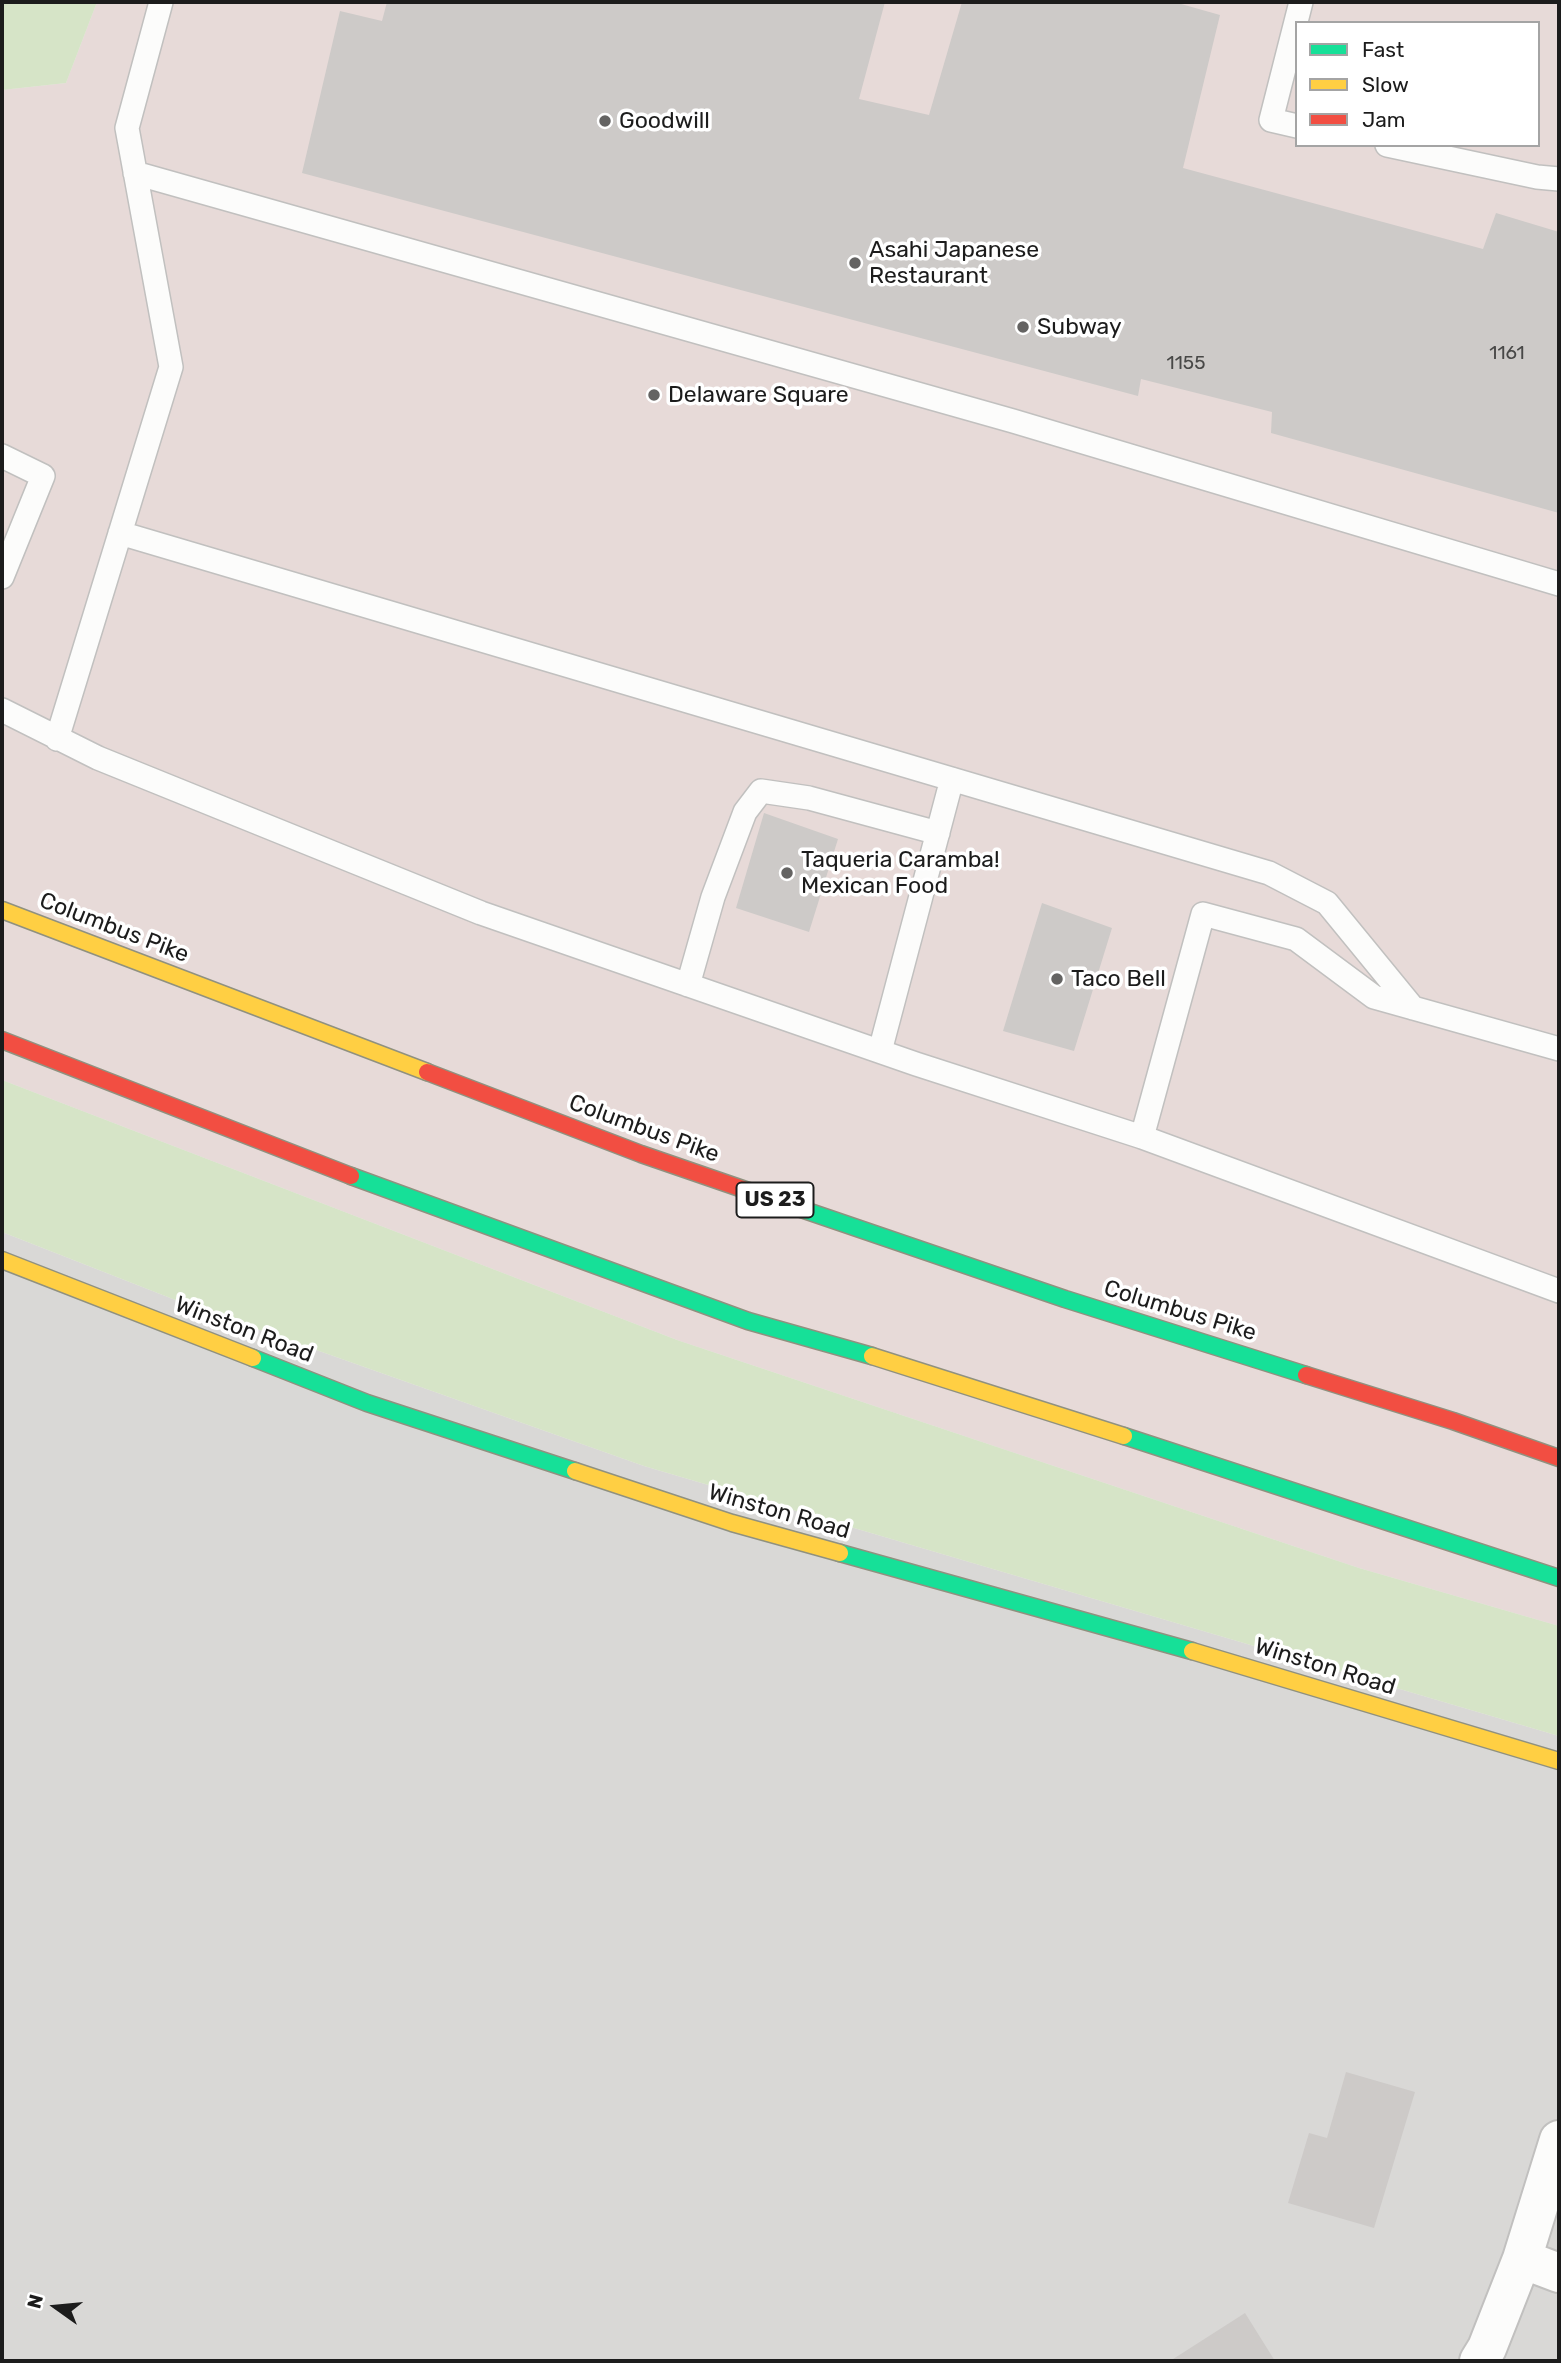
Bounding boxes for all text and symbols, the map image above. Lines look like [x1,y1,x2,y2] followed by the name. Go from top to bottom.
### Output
[1295,21,1540,147] legend
[1362,37,1404,62] text: Fast
[1362,72,1409,97] text: Slow
[619,107,710,135] place label: Goodwill
[1362,107,1406,132] text: Jam
[597,113,613,129] marker: Goodwill
[869,236,1039,290] place label: Asahi Japanese Restaurant
[847,255,863,271] marker: Asahi Japanese Restaurant
[1037,313,1122,341] place label: Subway
[1015,319,1031,335] marker: Subway
[1489,343,1525,365] house number: 1161
[1167,353,1205,375] house number: 1155
[668,381,849,409] place label: Delaware Square
[646,387,662,403] marker: Delaware Square
[801,846,1000,900] place label: Taqueria Caramba! Mexican Food
[779,865,795,881] marker: Taqueria Caramba! Mexican Food
[35,887,193,969] street label: Columbus Pike
[1071,965,1166,993] place label: Taco Bell
[1049,971,1065,987] marker: Taco Bell
[565,1089,723,1169] street label: Columbus Pike
[736,1182,814,1218] road number: US 23
[1101,1275,1259,1347] street label: Columbus Pike
[171,1291,317,1369] street label: Winston Road
[705,1479,853,1545] street label: Winston Road
[1251,1632,1399,1702] street label: Winston Road
[21,2272,91,2342] north arrow
[22,2292,48,2311] text: N

